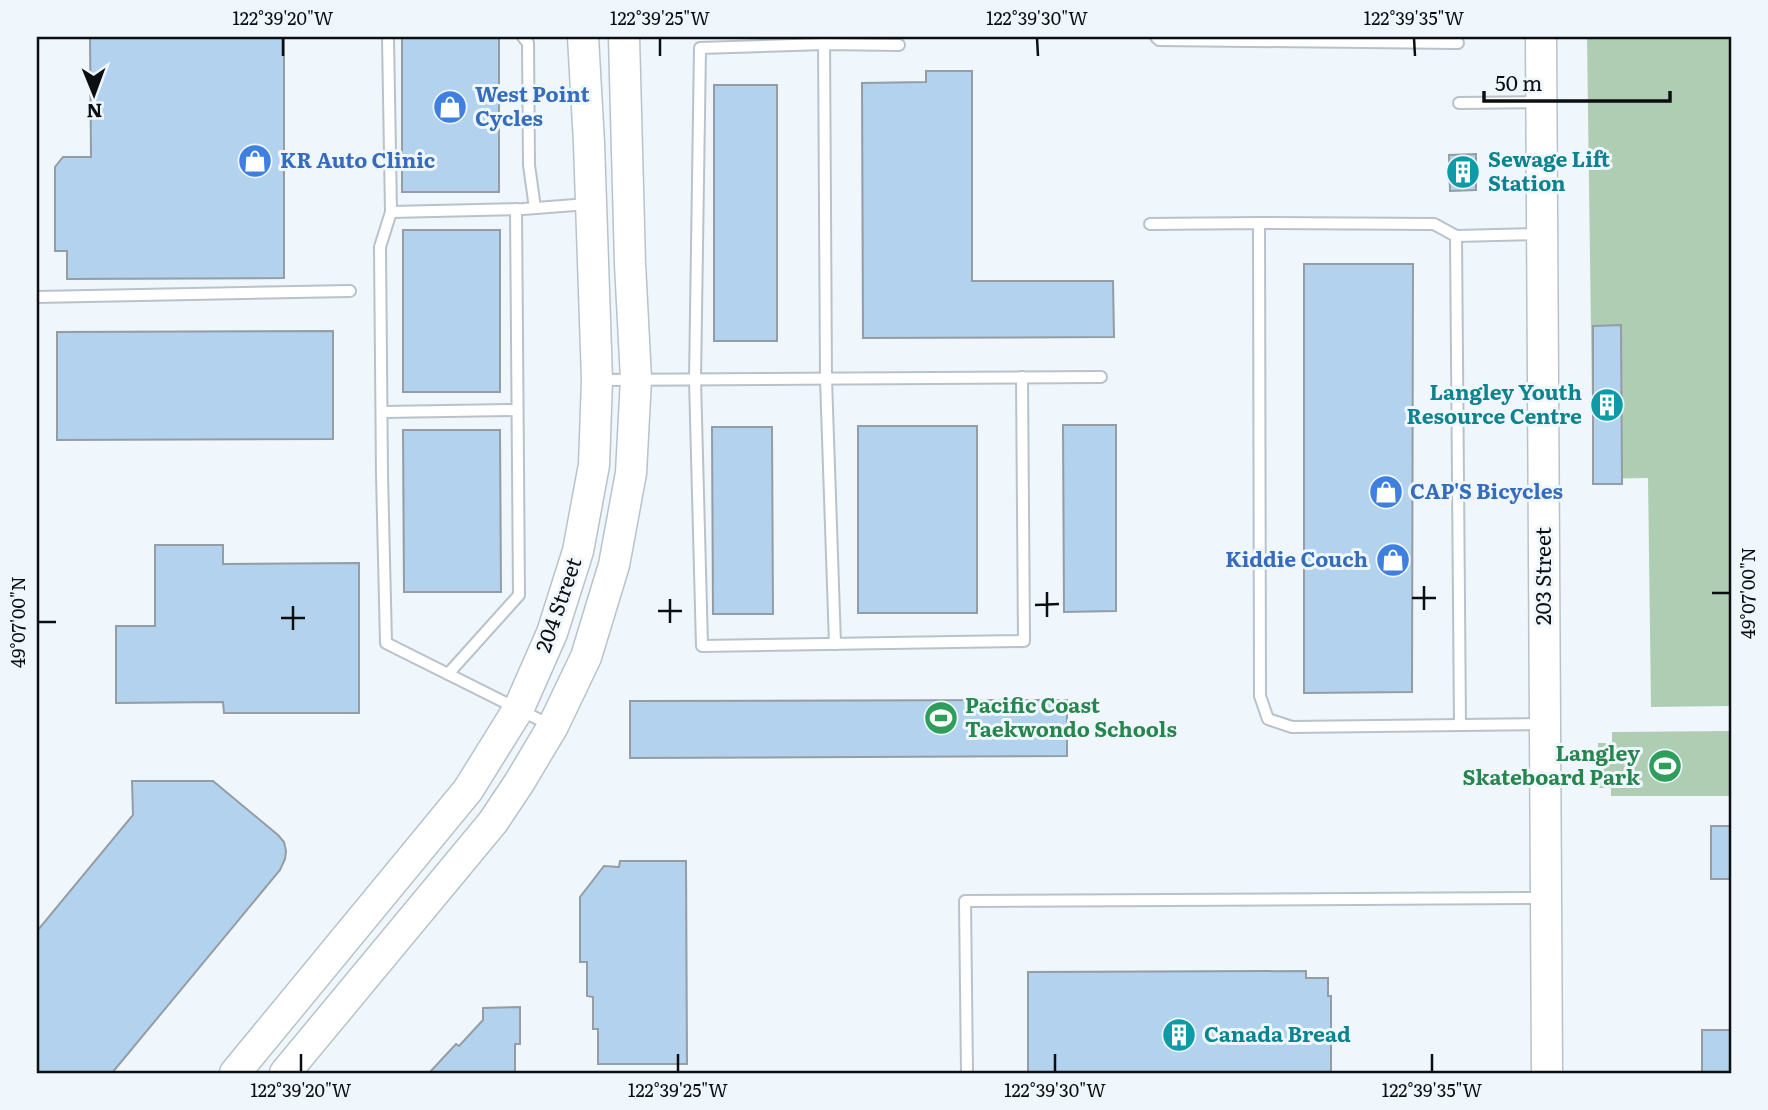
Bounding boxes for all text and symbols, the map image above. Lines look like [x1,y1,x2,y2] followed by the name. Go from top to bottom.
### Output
[232,4,334,31] text: 122°39'20"W
[610,4,710,31] text: 122°39'25"W
[986,4,1088,31] text: 122°39'30"W
[1364,4,1464,31] text: 122°39'35"W
[60,60,130,130] north arrow
[1484,60,1670,104] scale bar
[1495,66,1542,97] text: 50 m
[475,77,590,132] place label: West Point Cycles
[431,88,469,126] shop icon: West Point Cycles
[86,98,103,126] text: N
[236,142,274,180] shop icon: KR Auto Clinic
[1488,142,1611,197] place label: Sewage Lift Station
[280,143,435,174] place label: KR Auto Clinic
[1444,153,1482,191] building icon: Sewage Lift Station
[1407,375,1582,430] place label: Langley Youth Resource Centre
[1588,386,1626,424] building icon: Langley Youth Resource Centre
[1367,473,1405,511] shop icon: CAP'S Bicycles
[1410,474,1563,505] place label: CAP'S Bicycles
[1526,526,1557,625] street label: 203 Street
[1374,541,1412,579] shop icon: Kiddie Couch
[1225,542,1368,573] place label: Kiddie Couch
[1734,547,1761,639] text: 49°07'00"N
[526,552,588,656] street label: 204 Street
[4,576,31,668] text: 49°07'00"N
[965,688,1177,743] place label: Pacific Coast Taekwondo Schools
[922,699,960,737] sports icon: Pacific Coast Taekwondo Schools
[1463,736,1641,791] place label: Langley Skateboard Park
[1646,747,1684,785] sports icon: Langley Skateboard Park
[1160,1016,1198,1054] building icon: Canada Bread
[1204,1017,1351,1048] place label: Canada Bread
[250,1076,352,1103] text: 122°39'20"W
[628,1076,728,1103] text: 122°39'25"W
[1004,1076,1106,1103] text: 122°39'30"W
[1382,1076,1482,1103] text: 122°39'35"W

